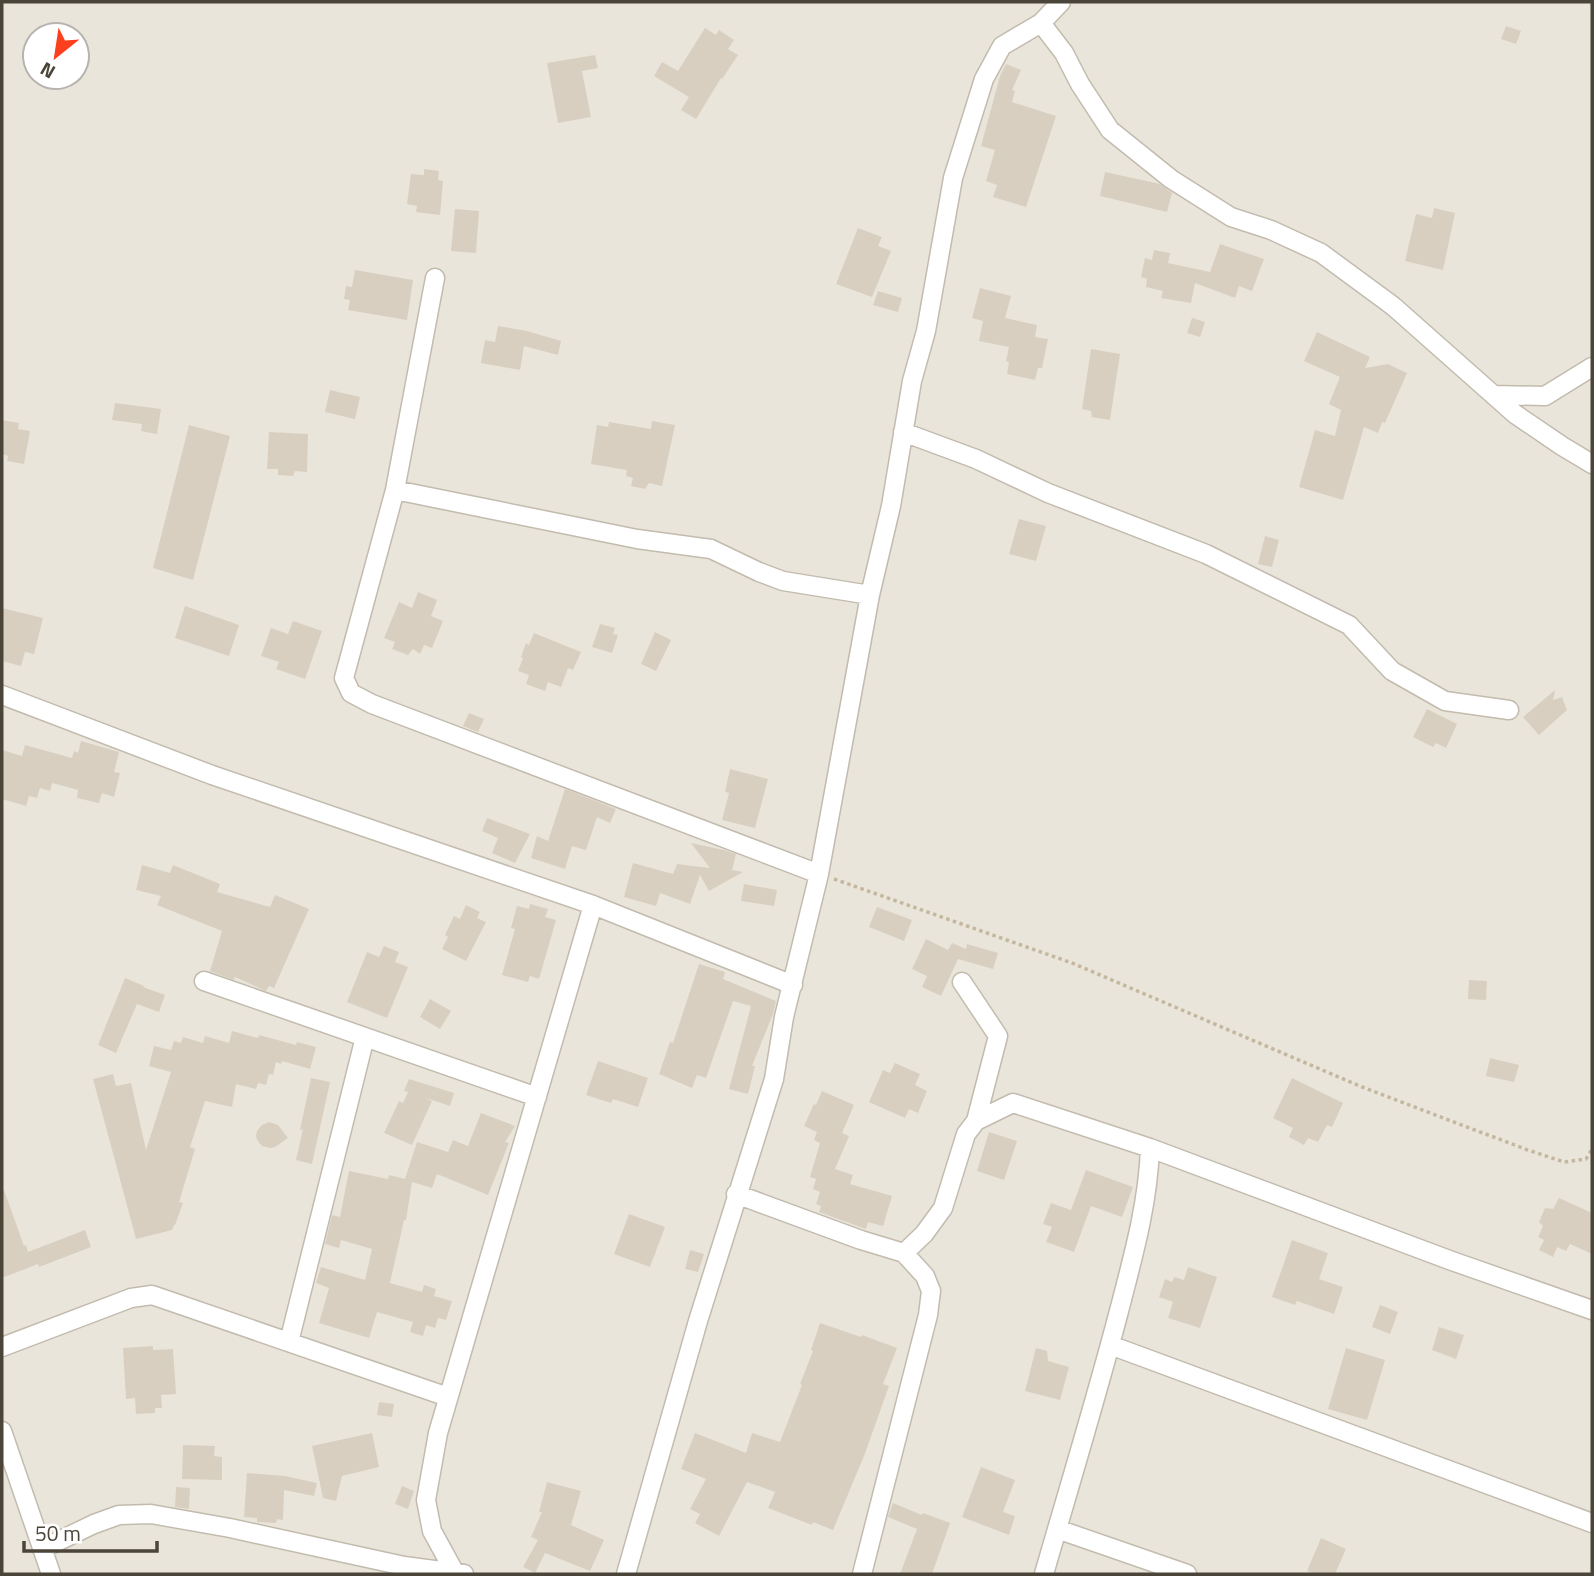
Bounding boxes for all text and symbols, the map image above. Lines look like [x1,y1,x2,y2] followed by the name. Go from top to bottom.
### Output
[21,21,91,91] north arrow
[34,55,60,87] text: N
[24,1510,158,1554] scale bar
[35,1517,81,1549] text: 50 m

